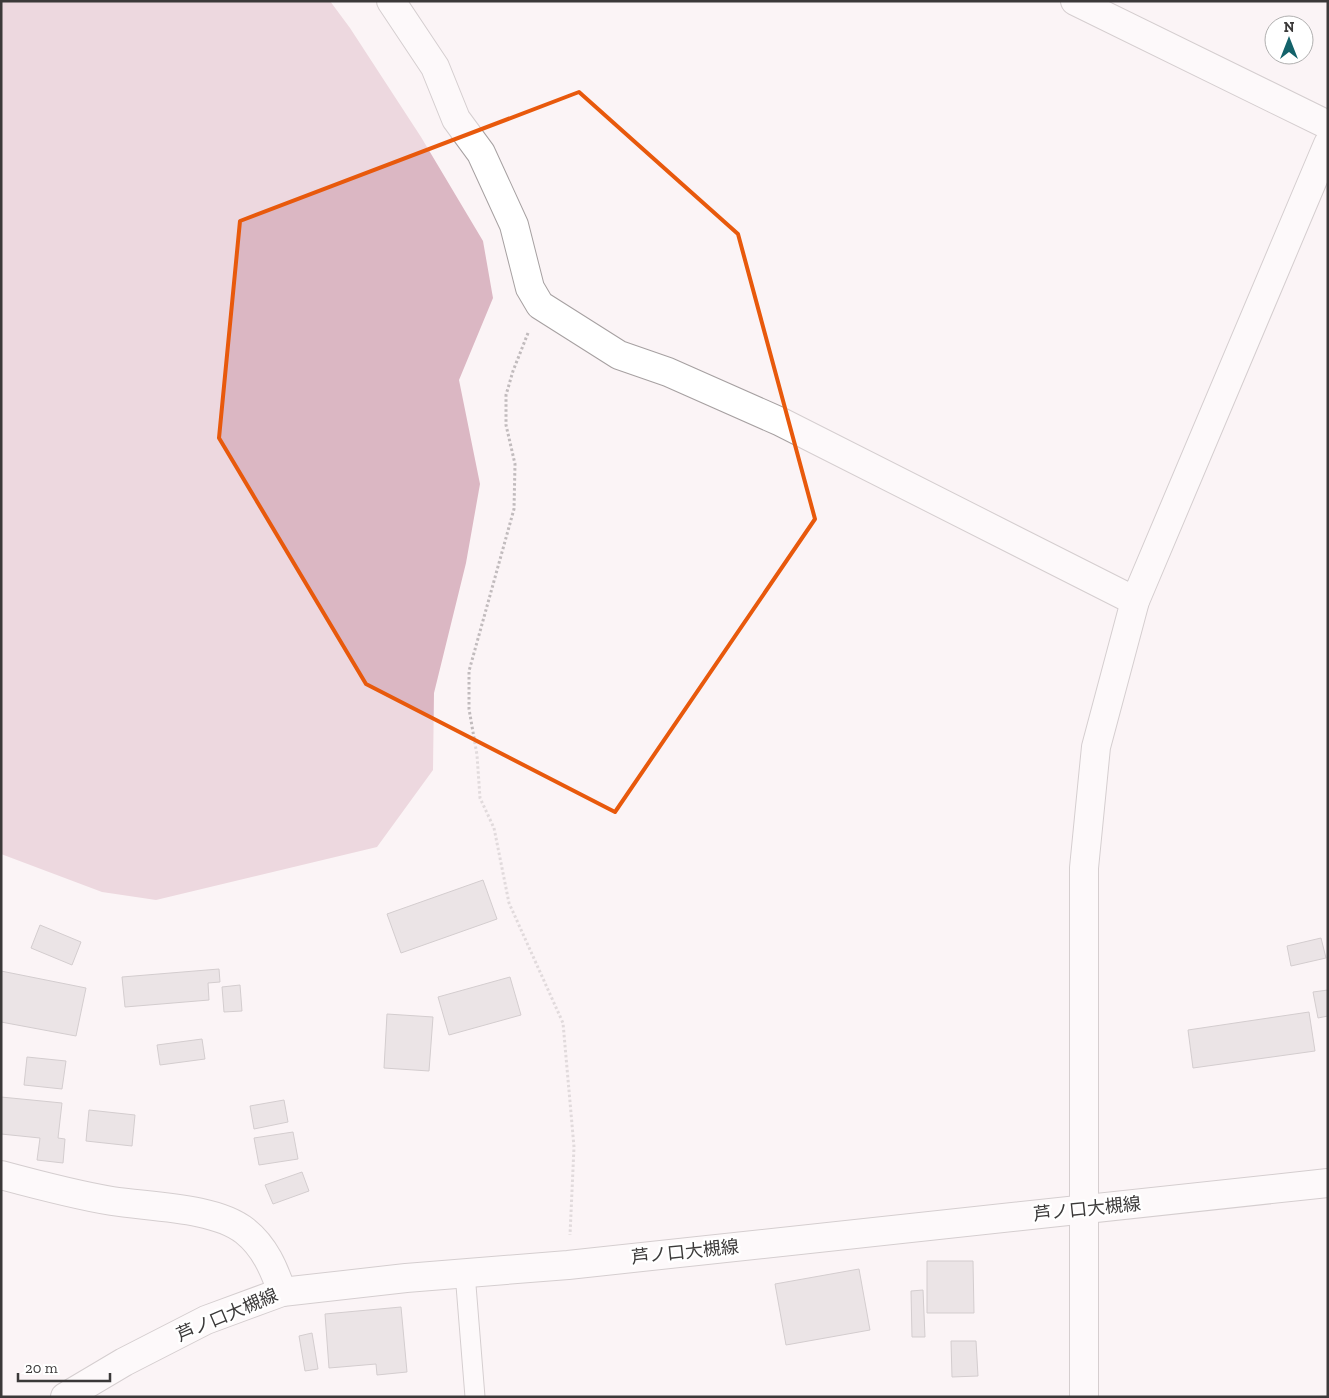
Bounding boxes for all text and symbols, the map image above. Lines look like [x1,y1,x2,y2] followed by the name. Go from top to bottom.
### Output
[1264,15,1314,65] north arrow
[1284,19,1295,36] text: N
[1032,1192,1142,1226] street label: 芦ノ口大槻線
[630,1235,740,1269] street label: 芦ノ口大槻線
[173,1284,281,1346] street label: 芦ノ口大槻線
[18,1350,110,1382] scale bar
[25,1359,58,1377] text: 20 m

